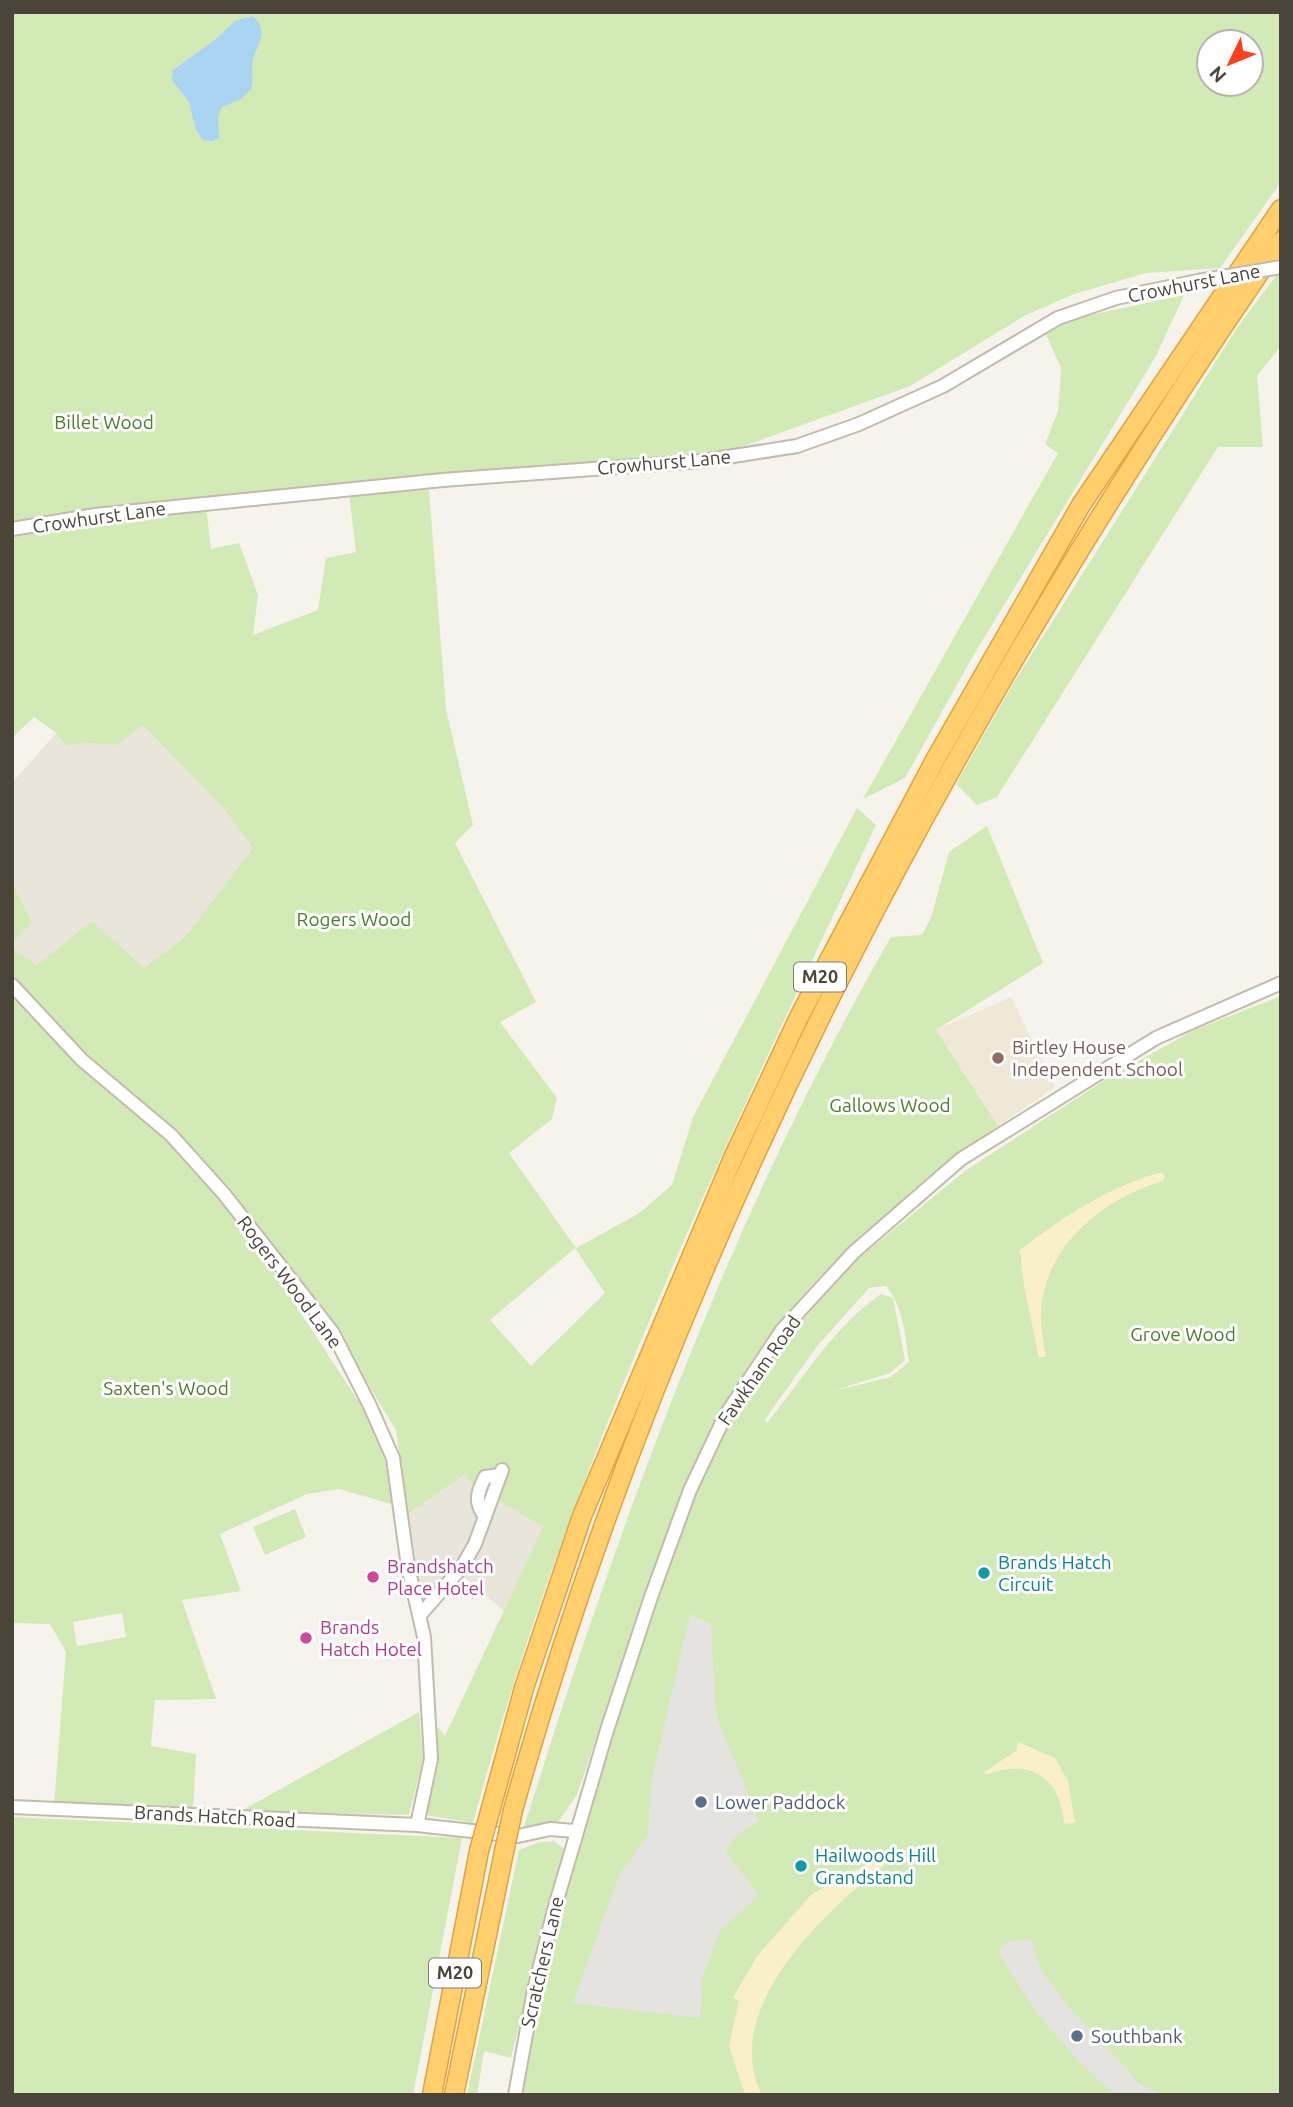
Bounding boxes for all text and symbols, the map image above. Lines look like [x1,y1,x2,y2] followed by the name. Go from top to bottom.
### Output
[1195,28,1265,98] north arrow
[1205,62,1230,87] text: N
[1126,259,1262,307] street label: Crowhurst Lane
[54,411,154,433] park label: Billet Wood
[596,445,732,479] street label: Crowhurst Lane
[31,497,167,537] street label: Crowhurst Lane
[297,908,411,930] park label: Rogers Wood
[794,962,846,992] road number: M20
[1012,1036,1183,1080] place label: Birtley House Independent School
[990,1050,1006,1066] marker: Birtley House Independent School
[829,1094,951,1116] park label: Gallows Wood
[233,1212,347,1352] street label: Rogers Wood Lane
[713,1311,805,1429] street label: Fawkham Road
[1130,1323,1236,1345] park label: Grove Wood
[103,1377,229,1399] park label: Saxten's Wood
[998,1551,1112,1595] place label: Brands Hatch Circuit
[387,1555,494,1599] place label: Brandshatch Place Hotel
[976,1565,992,1581] marker: Brands Hatch Circuit
[365,1569,381,1585] marker: Brandshatch Place Hotel
[320,1616,422,1660] place label: Brands Hatch Hotel
[298,1630,314,1646] marker: Brands Hatch Hotel
[715,1791,846,1813] place label: Lower Paddock
[693,1794,709,1810] marker: Lower Paddock
[134,1801,296,1831] street label: Brands Hatch Road
[815,1844,936,1888] place label: Hailwoods Hill Grandstand
[793,1858,809,1874] marker: Hailwoods Hill Grandstand
[516,1894,568,2030] street label: Scratchers Lane
[429,1958,481,1987] road number: M20
[1091,2025,1183,2047] place label: Southbank
[1069,2028,1085,2044] marker: Southbank

